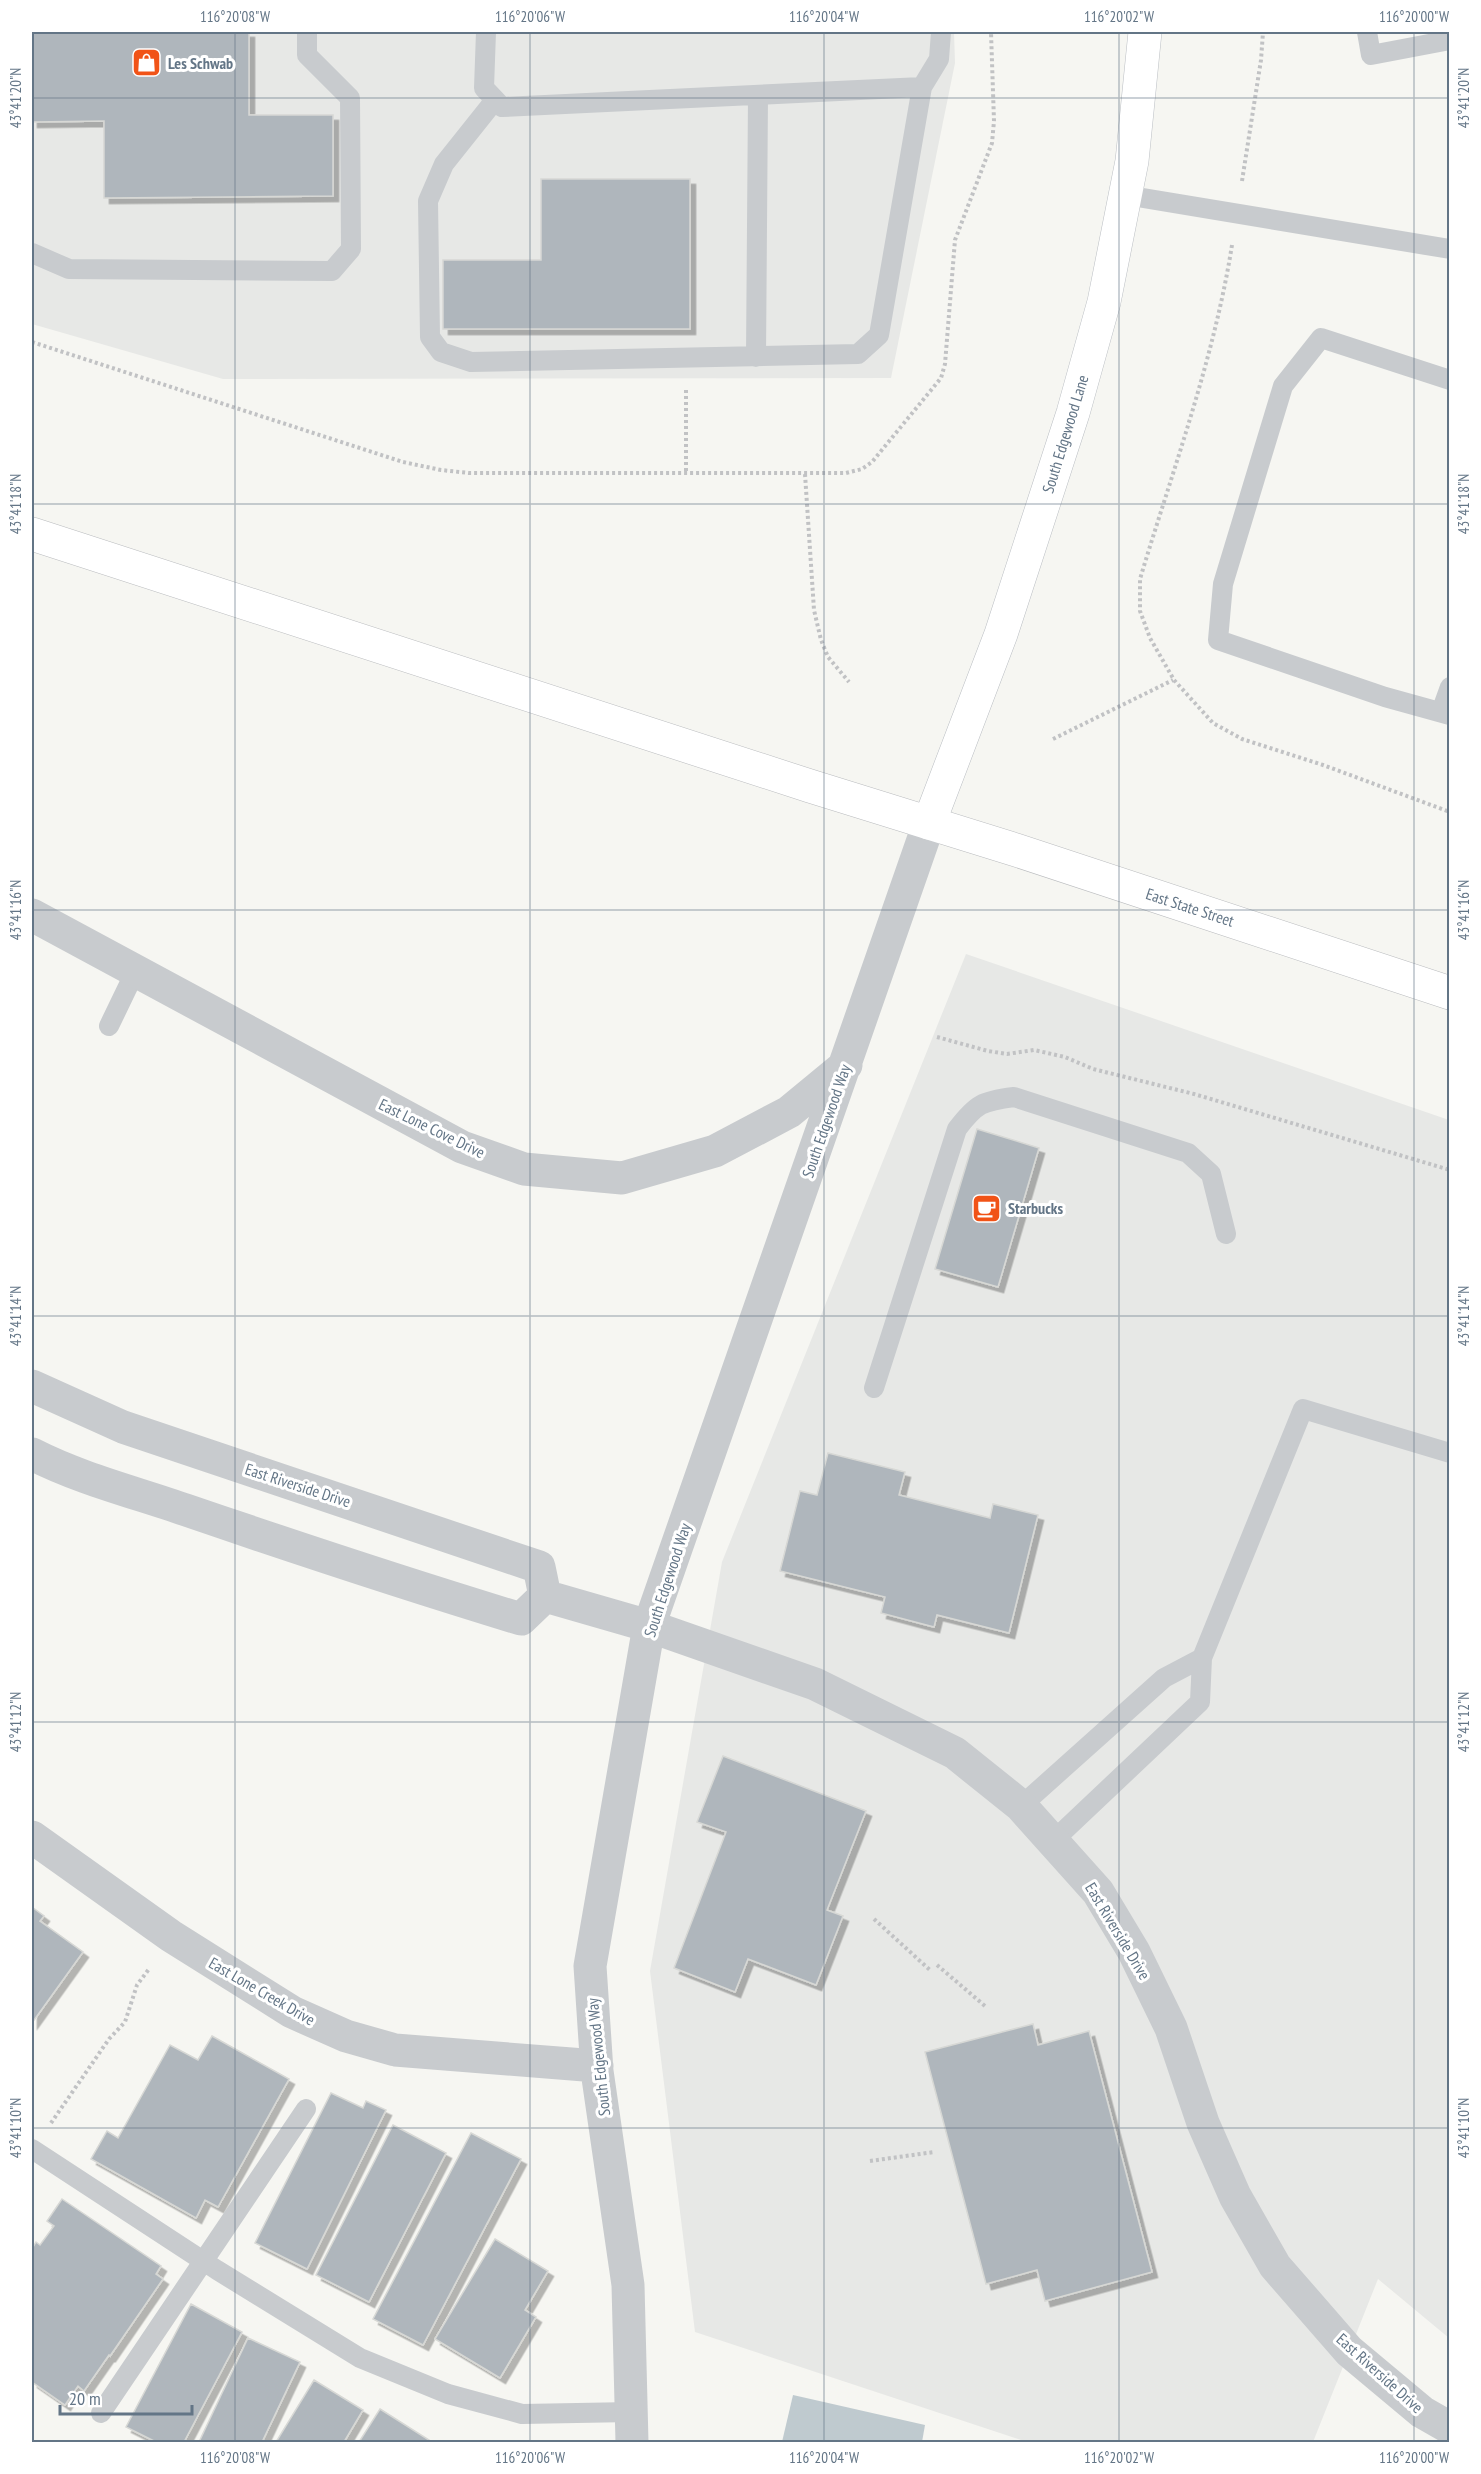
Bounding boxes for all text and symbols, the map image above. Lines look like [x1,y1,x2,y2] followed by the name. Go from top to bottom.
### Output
[200,7,270,26] text: 116°20'08"W
[495,7,565,26] text: 116°20'06"W
[789,7,859,26] text: 116°20'04"W
[1084,7,1154,26] text: 116°20'02"W
[1379,7,1449,26] text: 116°20'00"W
[131,47,163,79] shop icon: Les Schwab
[168,53,233,73] place label: Les Schwab
[6,68,25,128] text: 43°41'20"N
[1454,68,1473,128] text: 43°41'20"N
[1038,372,1092,496] street label: South Edgewood Lane
[6,474,25,534] text: 43°41'18"N
[1454,474,1473,534] text: 43°41'18"N
[6,880,25,940] text: 43°41'16"N
[1454,880,1473,940] text: 43°41'16"N
[1143,883,1237,931] street label: East State Street
[797,1062,855,1180] street label: South Edgewood Way
[376,1094,488,1162] street label: East Lone Cove Drive
[971,1192,1003,1224] cafe icon: Starbucks
[1008,1198,1063,1218] place label: Starbucks
[6,1286,25,1346] text: 43°41'14"N
[1454,1286,1473,1346] text: 43°41'14"N
[243,1459,353,1511] street label: East Riverside Drive
[639,1521,695,1639] street label: South Edgewood Way
[6,1692,25,1752] text: 43°41'12"N
[1454,1692,1473,1752] text: 43°41'12"N
[1081,1879,1155,1983] street label: East Riverside Drive
[205,1953,319,2029] street label: East Lone Creek Drive
[582,1997,614,2117] street label: South Edgewood Way
[6,2098,25,2158] text: 43°41'10"N
[1454,2098,1473,2158] text: 43°41'10"N
[1333,2329,1427,2417] street label: East Riverside Drive
[60,2378,192,2416] scale bar
[69,2387,101,2410] text: 20 m
[200,2448,270,2467] text: 116°20'08"W
[495,2448,565,2467] text: 116°20'06"W
[789,2448,859,2467] text: 116°20'04"W
[1084,2448,1154,2467] text: 116°20'02"W
[1379,2448,1449,2467] text: 116°20'00"W

